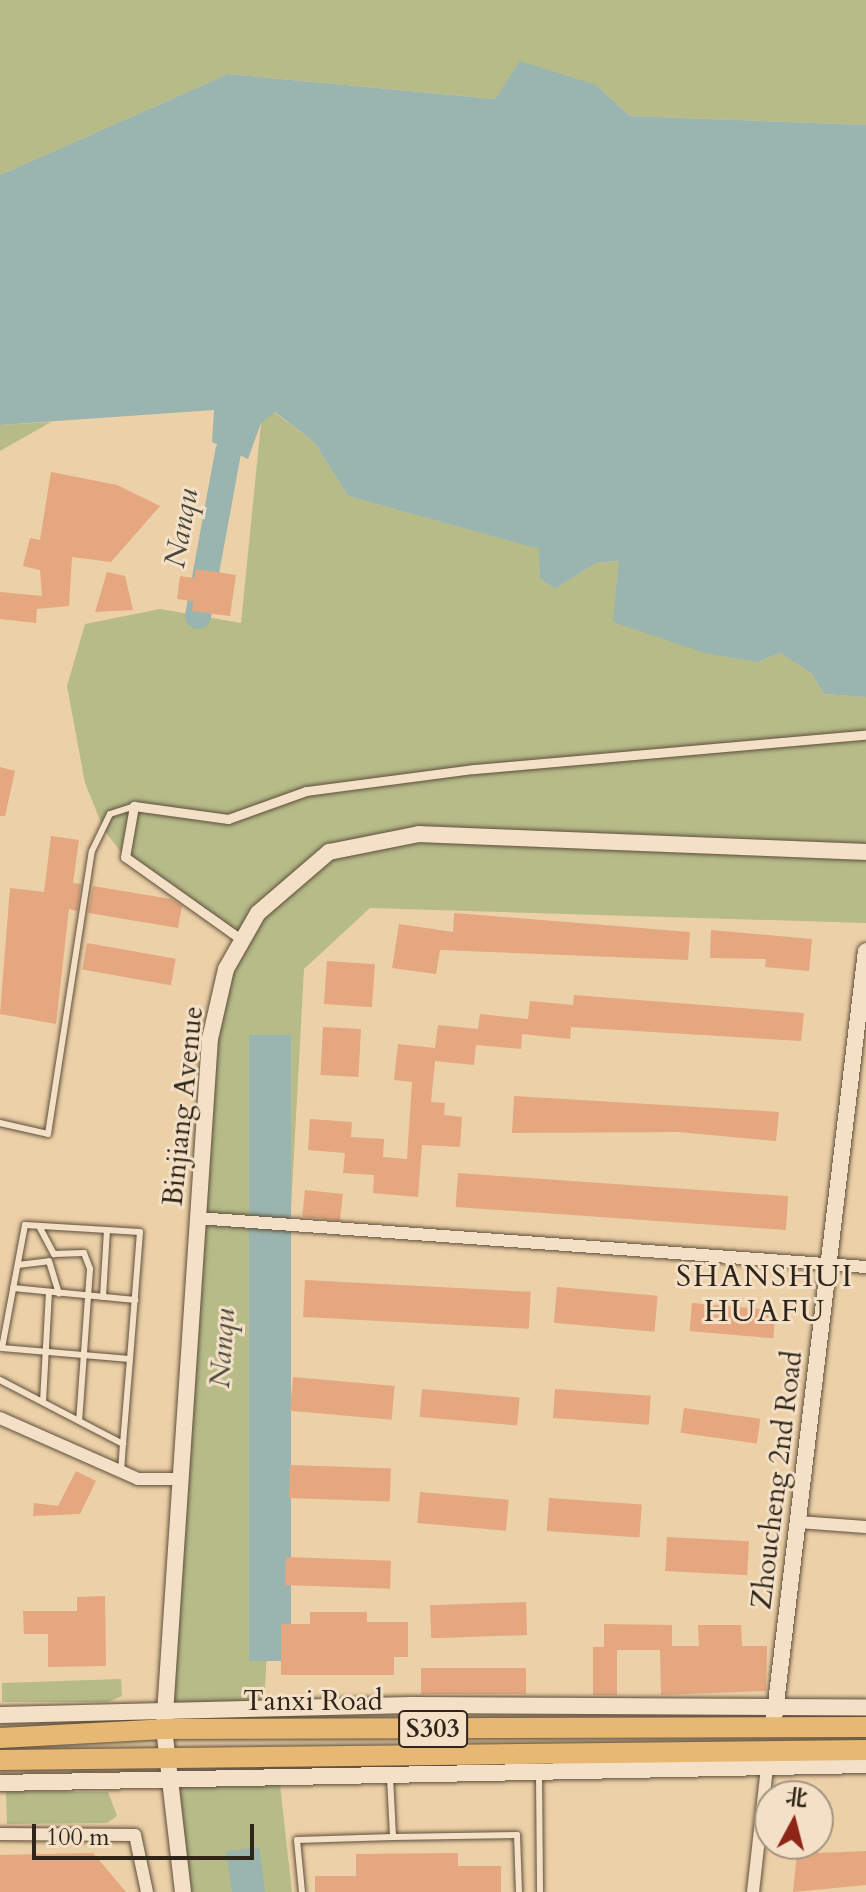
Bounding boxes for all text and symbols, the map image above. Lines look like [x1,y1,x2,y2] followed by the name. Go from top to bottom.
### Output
[157,485,207,571] water label: Nanqu
[156,1004,210,1208] street label: Binjiang Avenue
[676,1259,854,1330] district label: SHANSHUI HUAFU
[202,1307,244,1389] water label: Nanqu
[744,1349,810,1611] street label: Zhoucheng 2nd Road
[243,1684,383,1718] street label: Tanxi Road
[397,1707,469,1751] road number: S303
[754,1780,834,1860] north arrow
[784,1782,809,1814] text: 北
[36,1808,258,1858] scale bar
[46,1821,110,1854] text: 100 m

